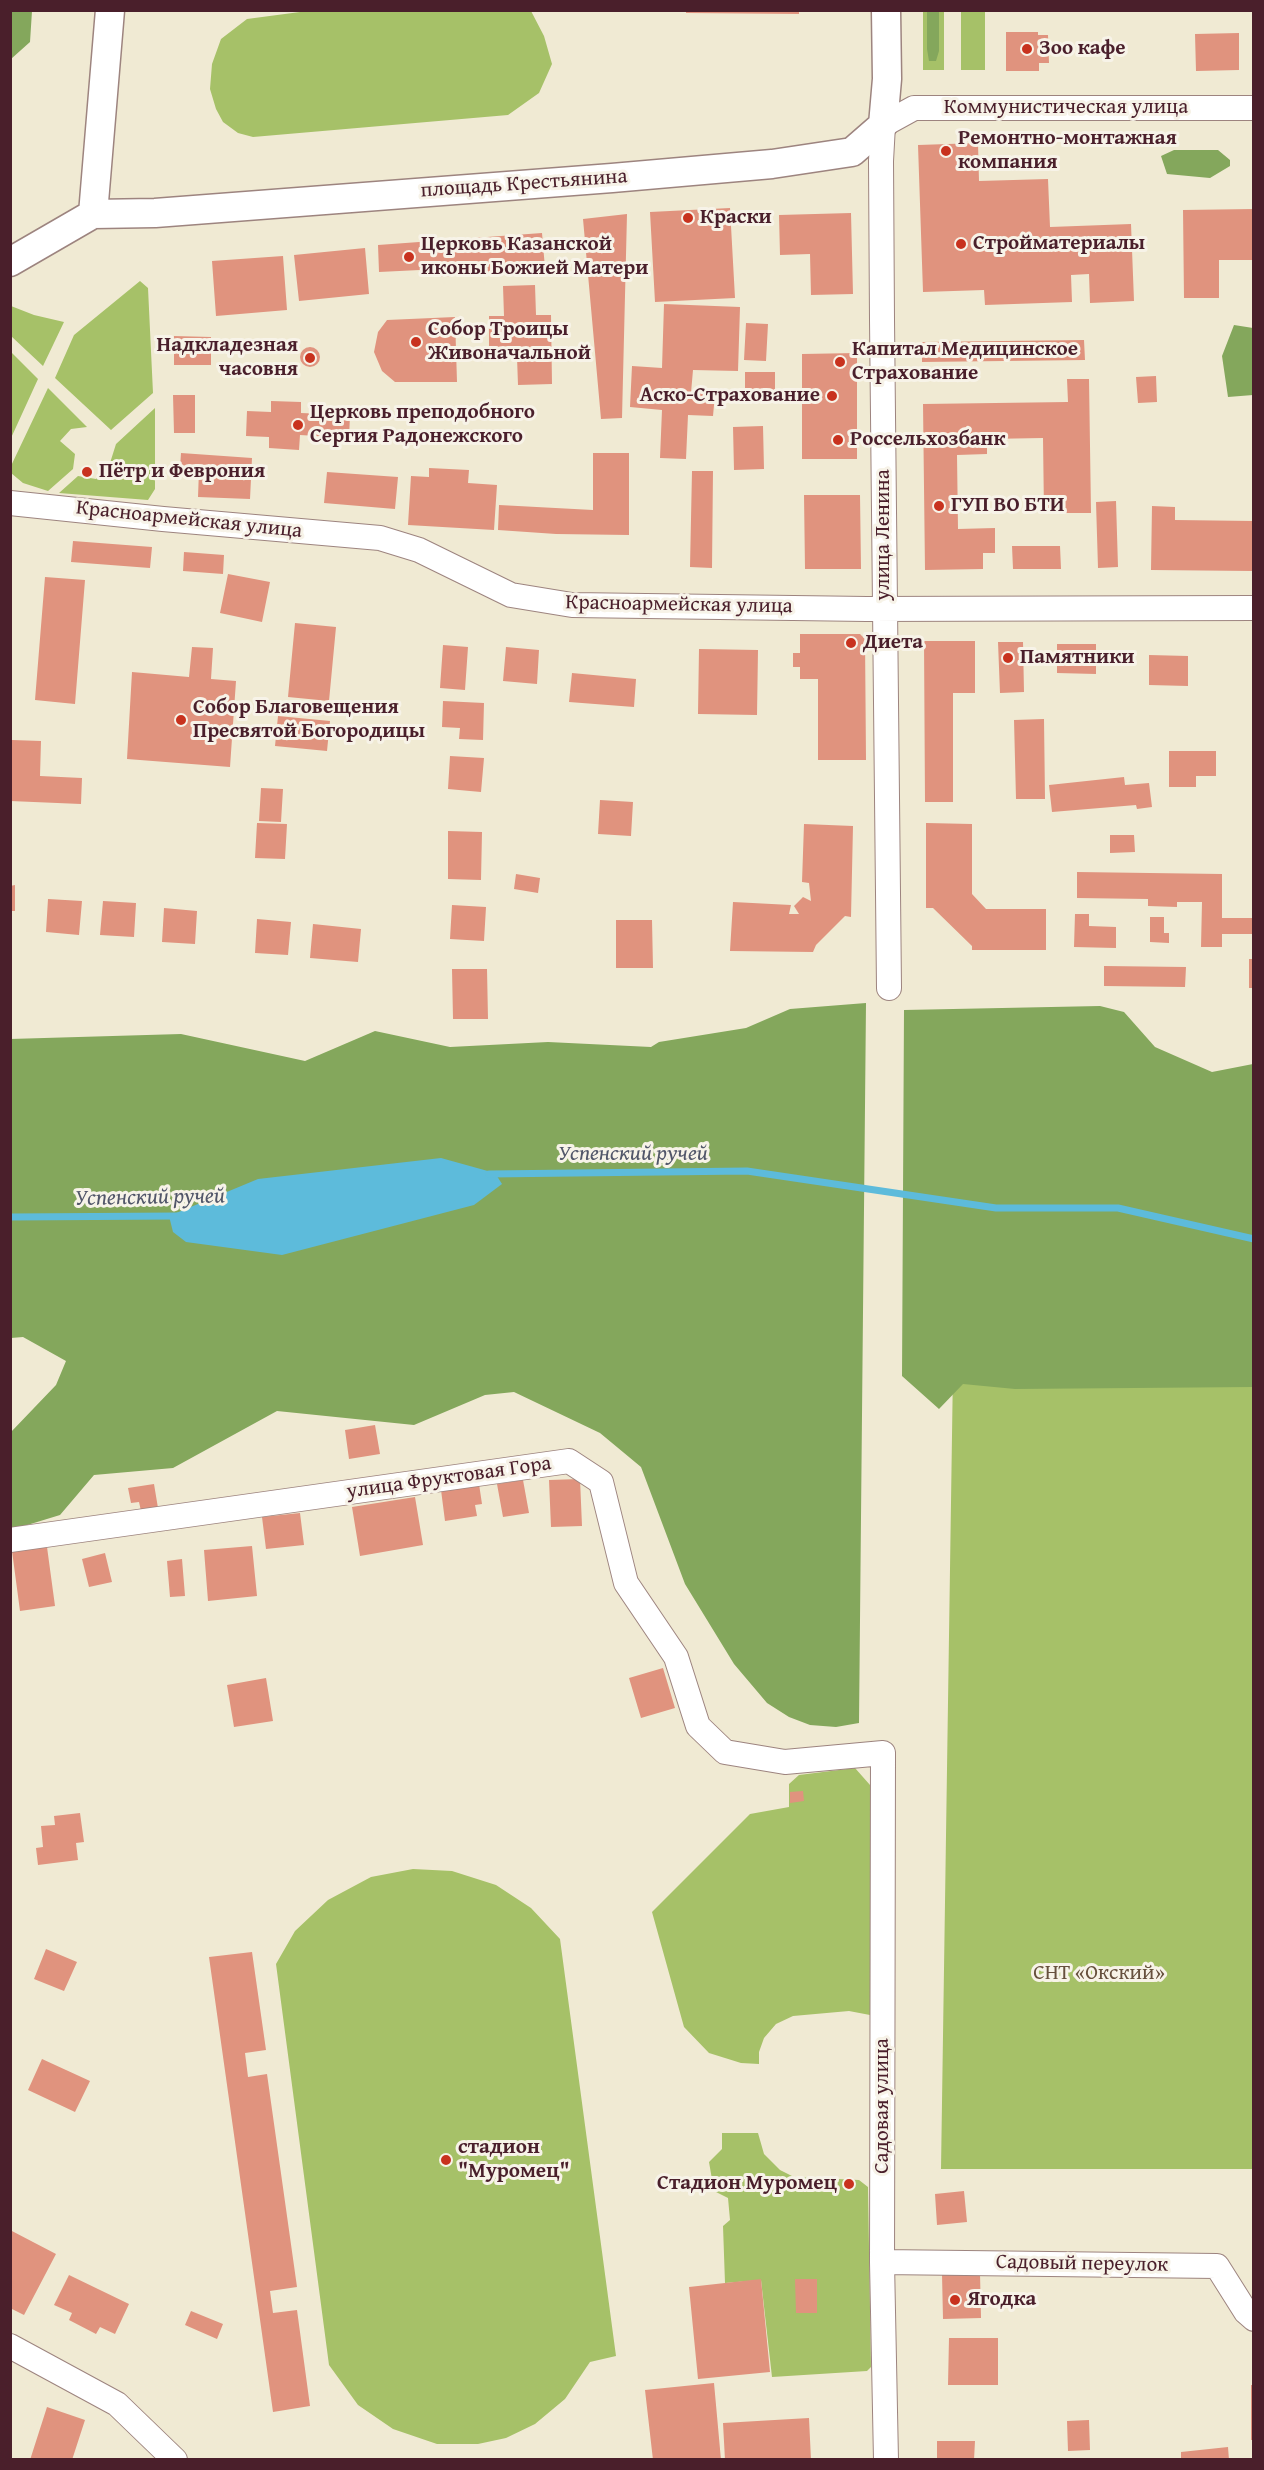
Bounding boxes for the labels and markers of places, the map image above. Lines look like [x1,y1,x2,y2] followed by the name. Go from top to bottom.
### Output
[1039,36,1126,62] place label: Зоо кафе
[1020,42,1034,56] marker: Зоо кафе
[958,126,1177,176] place label: Ремонтно-монтажная компания
[939,144,953,158] marker: Ремонтно-монтажная компания
[700,205,772,231] place label: Краски
[681,211,695,225] marker: Краски
[973,231,1145,257] place label: Стройматериалы
[421,232,648,282] place label: Церковь Казанской иконы Божией Матери
[954,237,968,251] marker: Стройматериалы
[402,250,416,264] marker: Церковь Казанской иконы Божией Матери
[428,317,591,367] place label: Собор Троицы Живоначальной
[157,333,298,383] place label: Надкладезная часовня
[409,335,423,349] marker: Собор Троицы Живоначальной
[852,337,1078,387] place label: Капитал Медицинское Страхование
[303,351,317,365] marker: Надкладезная часовня
[833,355,847,369] marker: Капитал Медицинское Страхование
[640,383,820,409] place label: Аско-Страхование
[825,389,839,403] marker: Аско-Страхование
[310,400,535,450] place label: Церковь преподобного Сергия Радонежского
[291,418,305,432] marker: Церковь преподобного Сергия Радонежского
[850,427,1006,453] place label: Россельхозбанк
[831,433,845,447] marker: Россельхозбанк
[99,459,265,485] place label: Пётр и Феврония
[80,465,94,479] marker: Пётр и Феврония
[951,493,1065,519] place label: ГУП ВО БТИ
[932,499,946,513] marker: ГУП ВО БТИ
[863,630,923,656] place label: Диета
[844,636,858,650] marker: Диета
[1020,645,1135,671] place label: Памятники
[1001,651,1015,665] marker: Памятники
[193,695,425,745] place label: Собор Благовещения Пресвятой Богородицы
[174,713,188,727] marker: Собор Благовещения Пресвятой Богородицы
[458,2135,570,2185] place label: стадион "Муромец"
[439,2153,453,2167] marker: стадион "Муромец"
[657,2171,837,2197] place label: Стадион Муромец
[842,2177,856,2191] marker: Стадион Муромец
[967,2287,1036,2313] place label: Ягодка
[948,2293,962,2307] marker: Ягодка

